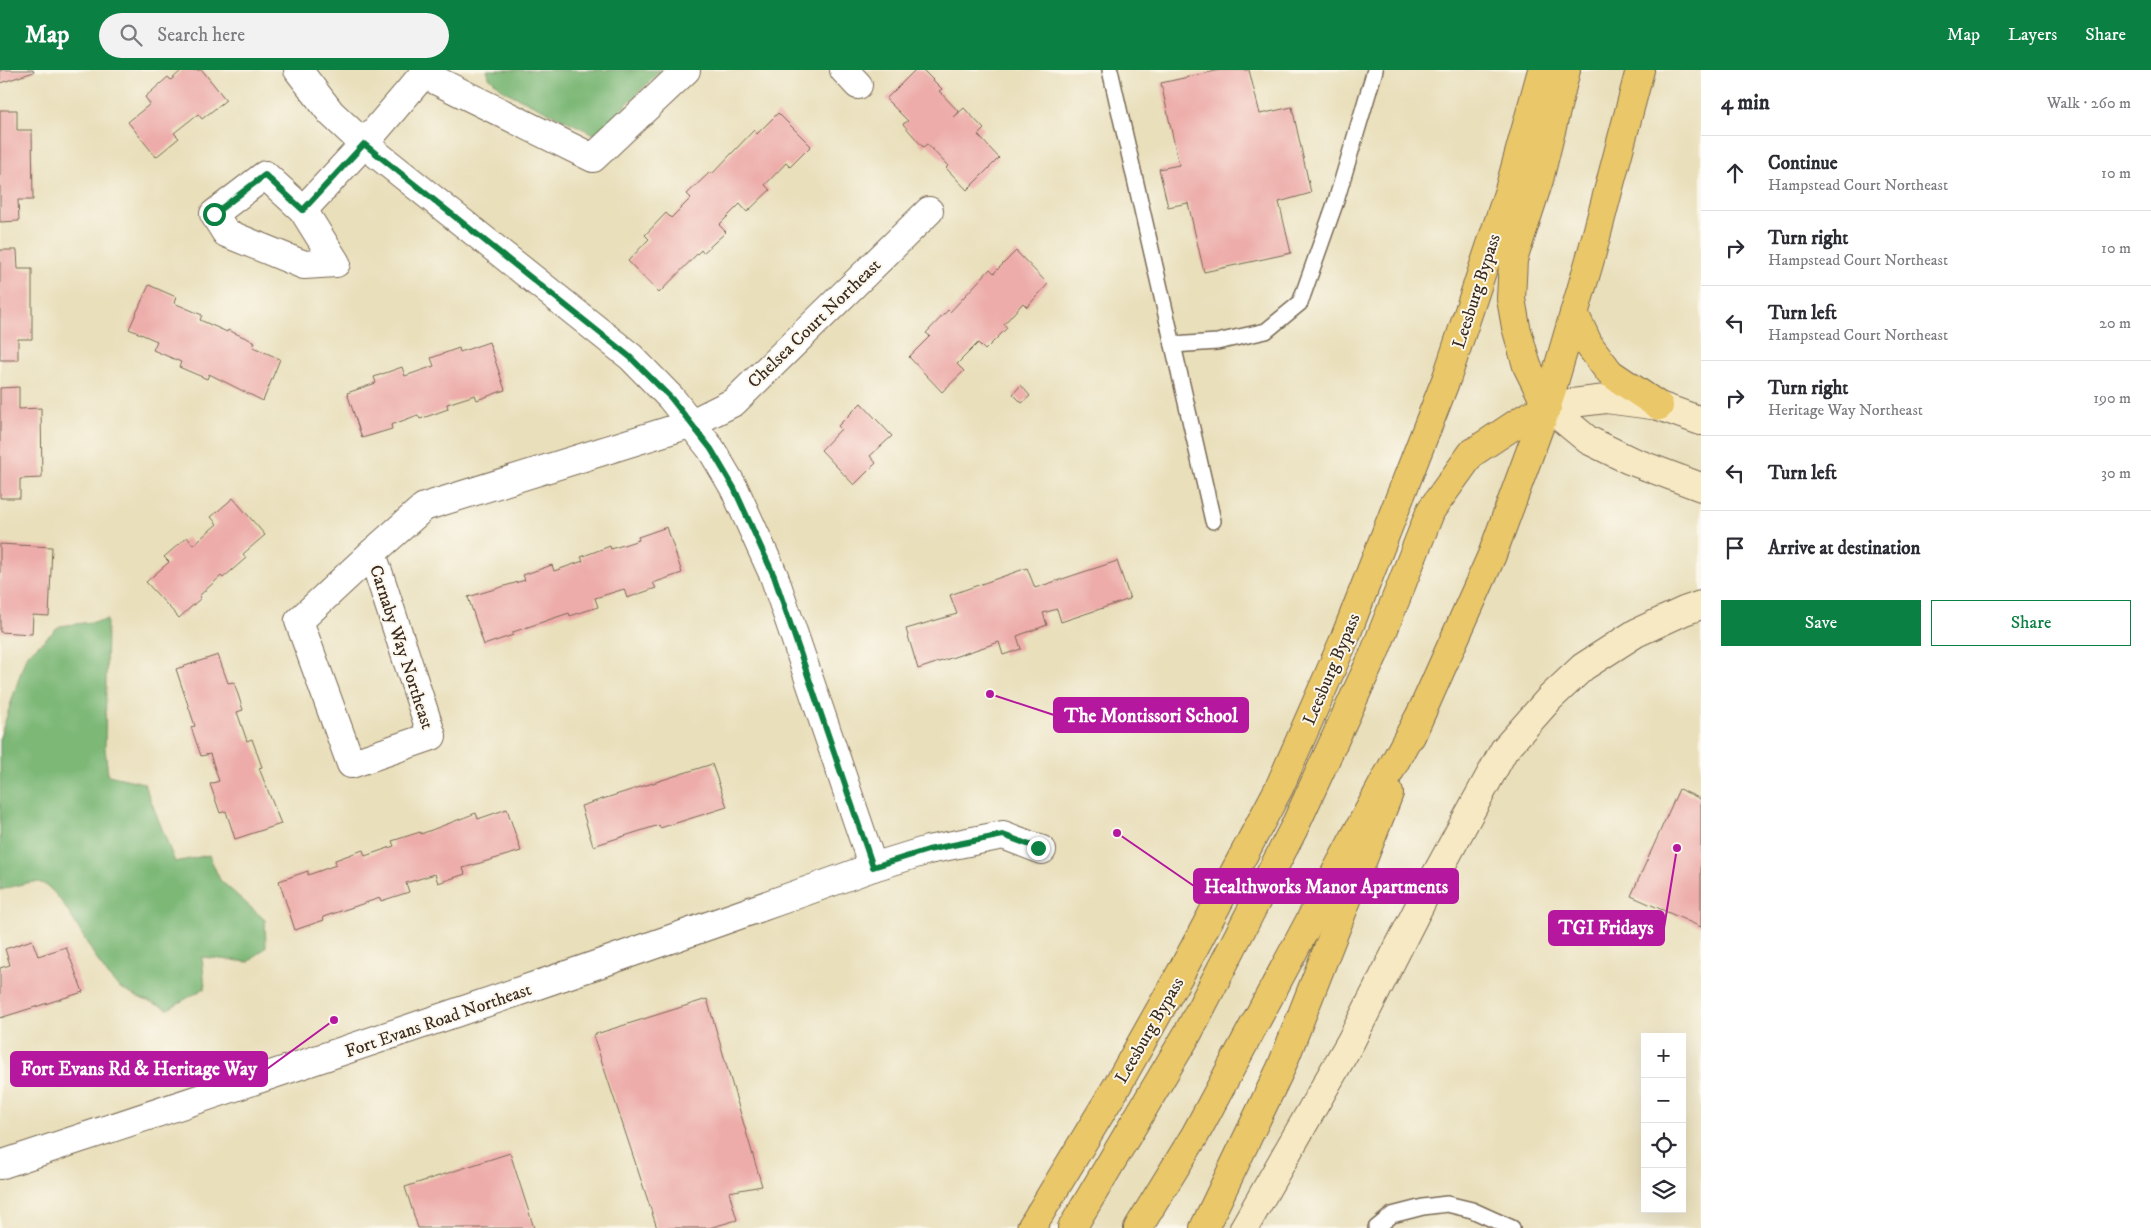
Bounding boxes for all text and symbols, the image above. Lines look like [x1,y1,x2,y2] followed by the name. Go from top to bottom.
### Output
[99,13,449,58] search box
[25,20,69,50] text: Map
[117,21,145,49] icon: search
[157,24,245,47] text: Search here
[1947,24,1980,46] text: Map
[2008,24,2057,46] text: Layers
[2085,24,2126,46] text: Share
[1721,90,1770,116] text: 4 min
[2047,93,2131,113] text: Walk · 260 m
[1768,152,1838,175] text: Continue
[1721,159,1749,187] icon: ahead
[2101,163,2131,183] text: 10 m
[1768,175,1948,195] text: Hampstead Court Northeast
[203,203,226,226] route start
[1768,227,1848,250] text: Turn right
[1448,231,1506,351] street label: Leesburg Bypass
[1721,234,1749,262] icon: right
[2101,238,2131,258] text: 10 m
[1768,250,1948,270] text: Hampstead Court Northeast
[743,254,886,393] street label: Chelsea Court Northeast
[1768,302,1837,325] text: Turn left
[1721,309,1749,337] icon: left
[2099,313,2131,333] text: 20 m
[1768,325,1948,345] text: Hampstead Court Northeast
[1768,377,1848,400] text: Turn right
[1721,384,1749,412] icon: right
[2093,388,2131,408] text: 190 m
[1768,400,1923,420] text: Heritage Way Northeast
[1721,459,1749,487] icon: left
[1768,462,1837,485] text: Turn left
[2101,463,2131,483] text: 30 m
[1721,534,1749,562] icon: arrive
[1768,537,1920,560] text: Arrive at destination
[364,562,438,732] street label: Carnaby Way Northeast
[1721,600,1921,646] button: Save
[1931,600,2131,646] button: Share
[1299,610,1365,728] street label: Leesburg Bypass
[1054,698,1248,732] callout: The Montissori School
[1063,705,1238,728] text: The Montissori School
[1027,837,1050,860] route end
[1194,869,1458,903] callout: Healthworks Manor Apartments
[1204,876,1449,899] text: Healthworks Manor Apartments
[1549,911,1664,945] callout: TGI Fridays
[1557,917,1654,940] text: TGI Fridays
[1111,973,1189,1088] street label: Leesburg Bypass
[342,979,535,1063] street label: Fort Evans Road Northeast
[1641,1033,1686,1213] map controls
[1641,1033,1686,1078] button: +
[11,1052,267,1086] callout: Fort Evans Rd & Heritage Way
[21,1058,258,1081] text: Fort Evans Rd & Heritage Way
[1641,1078,1686,1123] button: −
[1641,1123,1686,1168] button: locate
[1641,1168,1686,1213] button: layers

